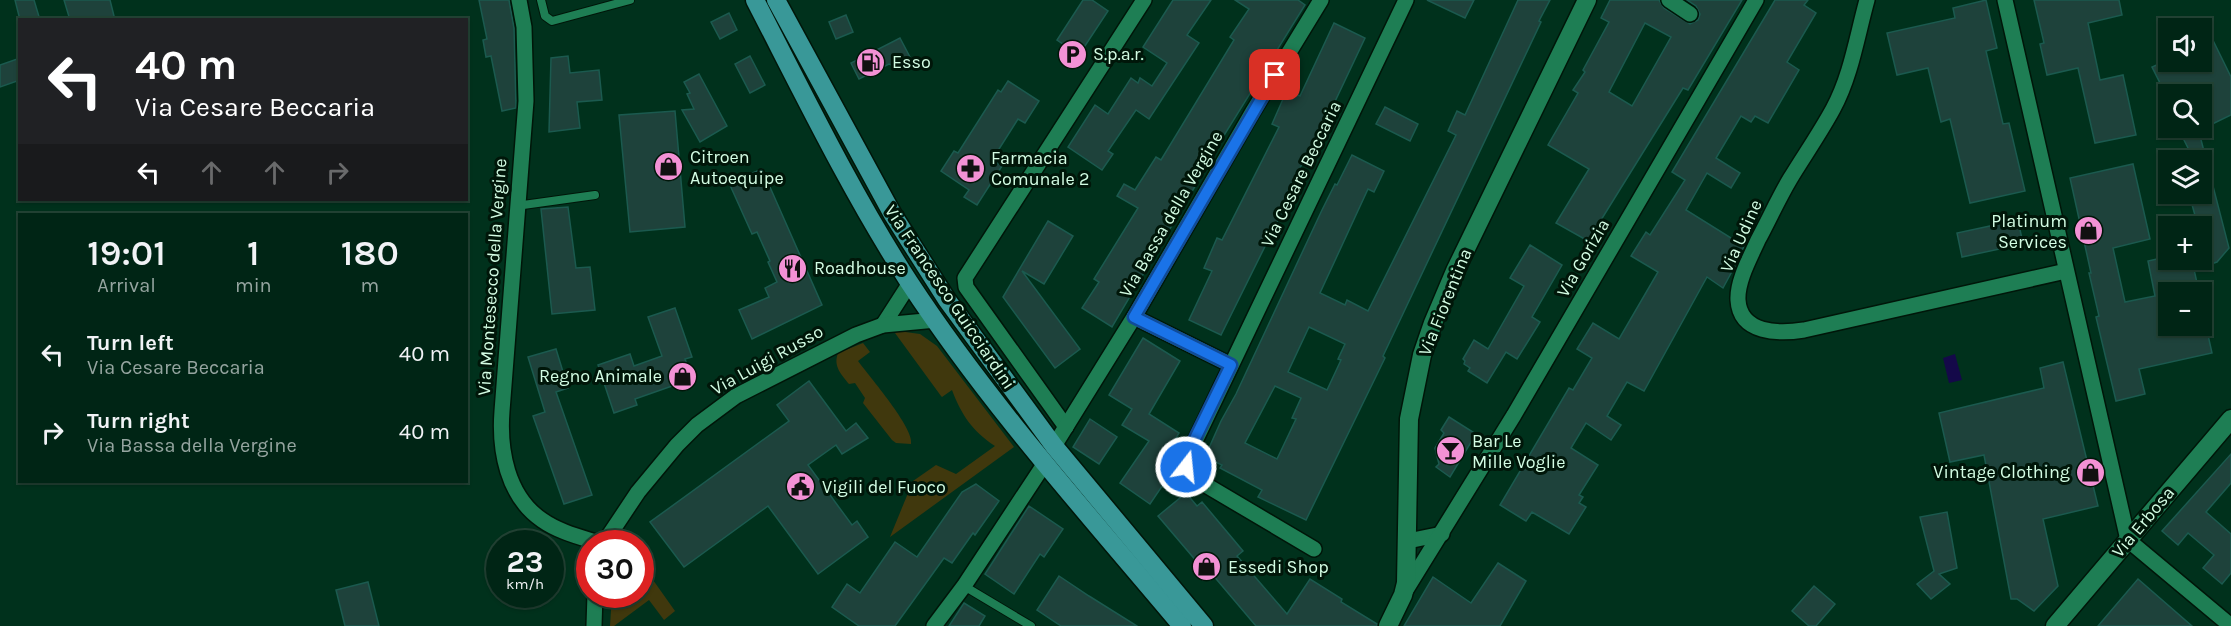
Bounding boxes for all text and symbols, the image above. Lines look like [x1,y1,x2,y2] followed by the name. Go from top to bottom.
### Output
[2158,18,2212,336] map controls
[2158,18,2212,72] button: sound
[1056,38,1088,70] parking icon: S.p.a.r.
[135,40,237,90] text: 40 m
[36,42,114,120] icon: left
[1093,43,1144,65] place label: S.p.a.r.
[855,46,887,78] fuel station icon: Esso
[1249,49,1300,100] pin
[892,51,931,73] place label: Esso
[1258,58,1291,91] icon: arrive
[2158,84,2212,138] button: search
[135,91,375,123] text: Via Cesare Beccaria
[1256,97,1346,251] street label: Via Cesare Beccaria
[1114,127,1228,301] street label: Via Bassa della Vergine
[690,146,784,189] place label: Citroen Autoequipe
[991,147,1089,190] place label: Farmacia Comunale 2
[2158,150,2212,204] button: layers
[653,151,685,183] shop icon: Citroen Autoequipe
[954,152,986,184] pharmacy icon: Farmacia Comunale 2
[132,156,165,189] icon: left
[195,156,228,189] icon: ahead
[258,156,291,189] icon: ahead
[321,156,354,189] icon: right
[473,158,511,396] street label: Via Montesecco della Vergine
[1715,196,1767,276] street label: Via Udine
[880,200,1020,394] street label: Via Francesco Guicciardini
[1991,210,2067,253] place label: Platinum Services
[1552,215,1614,301] street label: Via Gorizia
[2072,215,2104,247] shop icon: Platinum Services
[2158,216,2212,270] button: +
[87,232,166,274] text: 19:01
[247,232,260,274] text: 1
[341,232,399,274] text: 180
[1413,245,1477,359] street label: Via Fiorentina
[777,252,809,284] restaurant icon: Roadhouse
[814,257,906,279] place label: Roadhouse
[97,274,156,297] text: Arrival
[235,274,272,297] text: min
[360,274,379,297] text: m
[2158,282,2212,336] button: −
[707,320,827,400] street label: Via Luigi Russo
[87,330,174,356] text: Turn left
[36,338,69,371] icon: left
[399,341,450,367] text: 40 m
[87,356,265,379] text: Via Cesare Beccaria
[667,360,699,392] shop icon: Regno Animale
[539,365,662,387] place label: Regno Animale
[87,408,190,434] text: Turn right
[36,416,69,449] icon: right
[399,419,450,445] text: 40 m
[1472,430,1565,473] place label: Bar Le Mille Voglie
[87,434,297,457] text: Via Bassa della Vergine
[1154,435,1218,499] position arrow
[1435,435,1467,467] bar icon: Bar Le Mille Voglie
[2075,456,2107,488] shop icon: Vintage Clothing
[1933,461,2070,483] place label: Vintage Clothing
[785,471,817,503] public building icon: Vigili del Fuoco
[822,476,946,498] place label: Vigili del Fuoco
[2107,482,2179,562] street label: Via Erbosa
[576,530,654,608] speed limit sign: 30
[507,544,543,580] text: 23
[1191,551,1223,583] shop icon: Essedi Shop
[1228,556,1329,578] place label: Essedi Shop
[506,575,544,593] text: km/h

